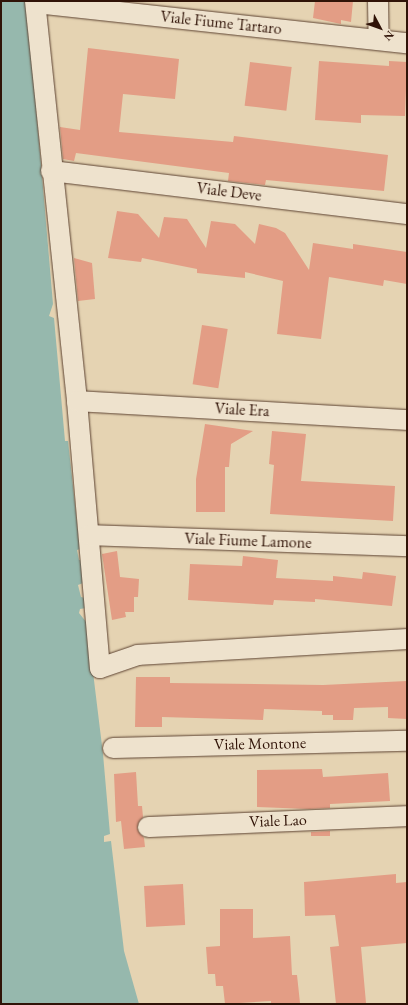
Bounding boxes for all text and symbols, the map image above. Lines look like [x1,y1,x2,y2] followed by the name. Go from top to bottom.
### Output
[159,7,283,39] street label: Viale Fiume Tartaro
[360,8,400,48] north arrow
[381,28,397,44] text: N
[195,179,263,205] street label: Viale Deve
[214,399,270,421] street label: Viale Era
[184,529,312,553] street label: Viale Fiume Lamone
[214,734,306,754] street label: Viale Montone
[249,810,307,832] street label: Viale Lao

